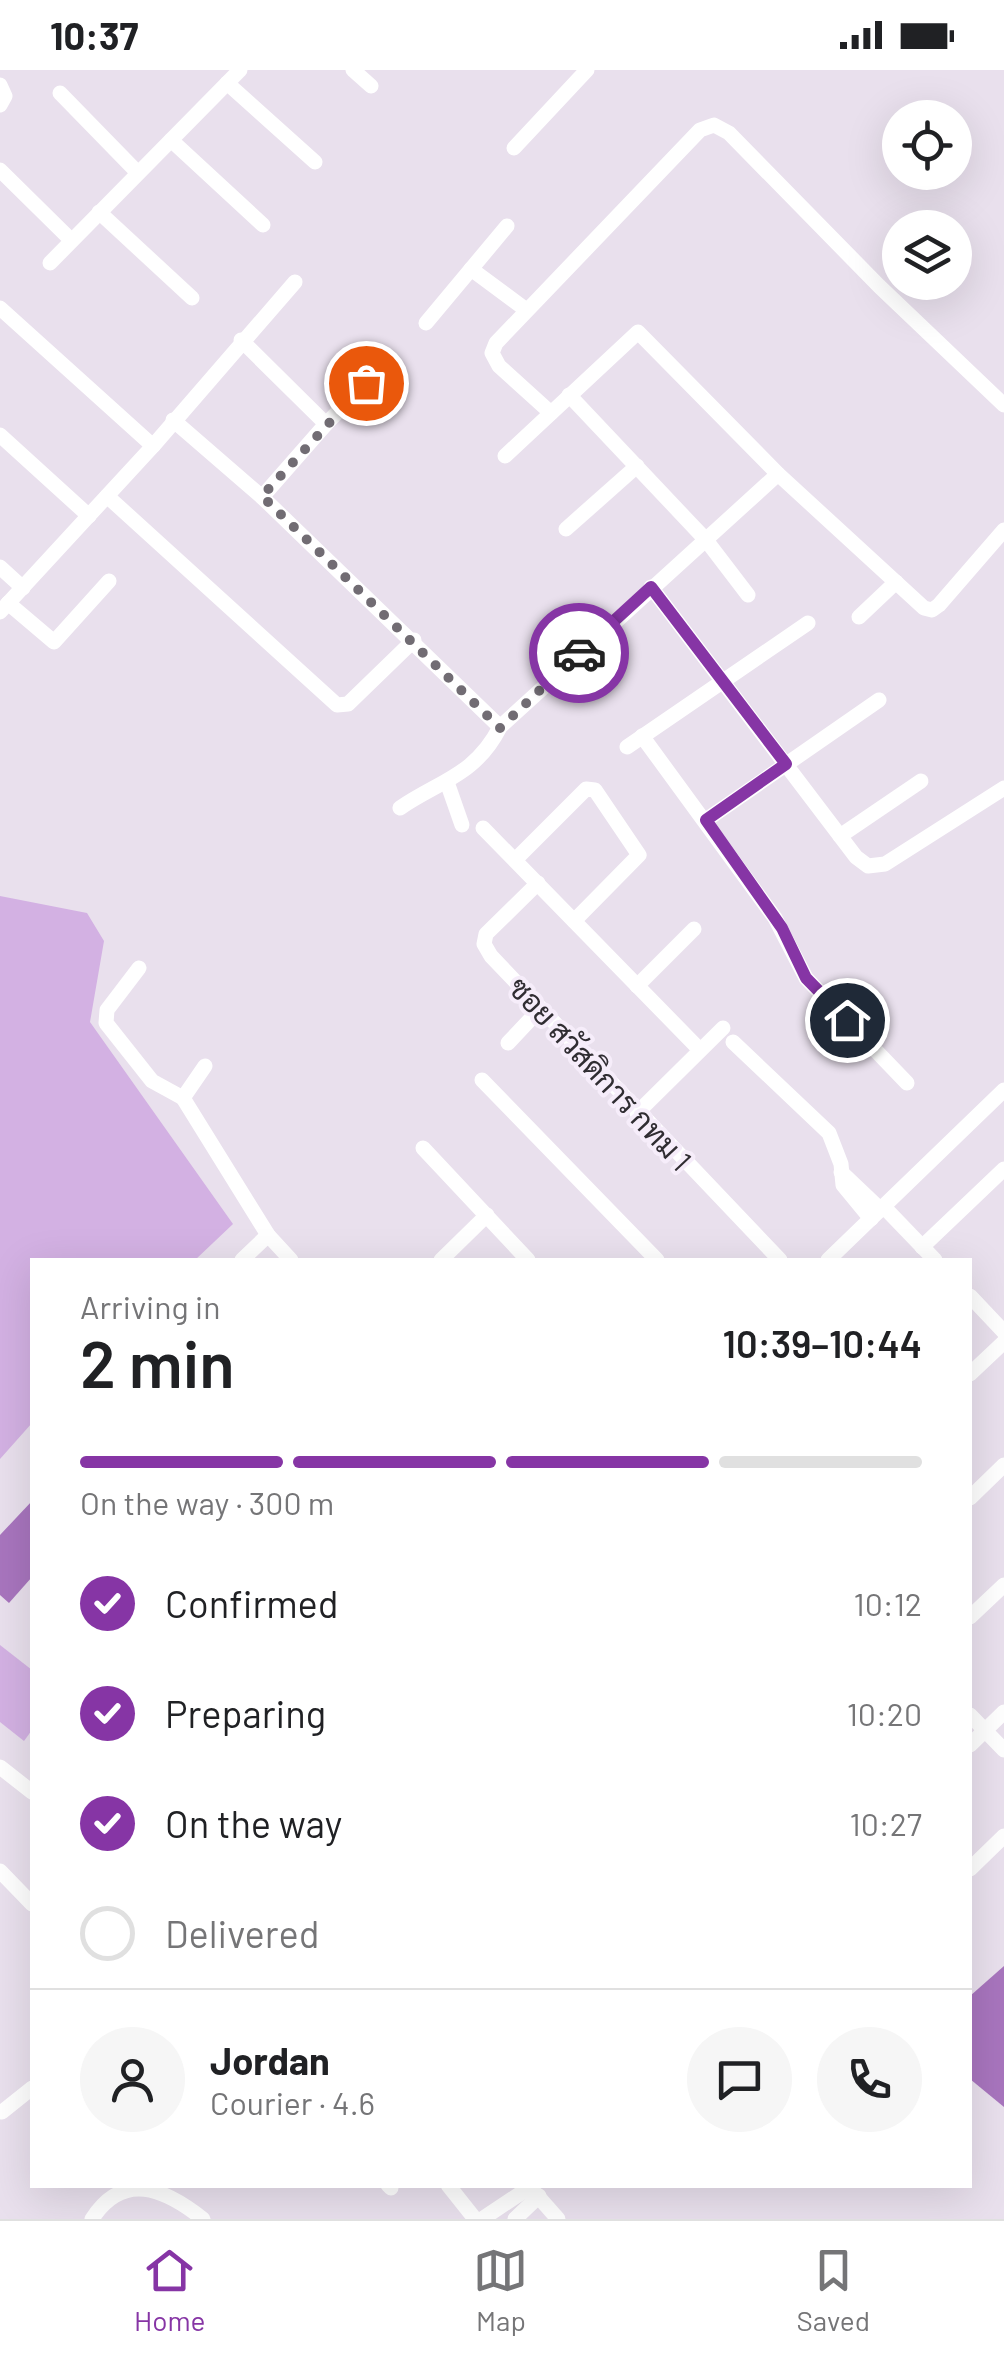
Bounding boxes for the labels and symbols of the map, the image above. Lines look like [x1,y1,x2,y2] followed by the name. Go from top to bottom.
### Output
[324,341,409,426] pin
[529,603,629,703] courier
[502,969,700,1177] street label: ซอย สวัสดิการ กทม 1
[805,978,890,1063] pin

